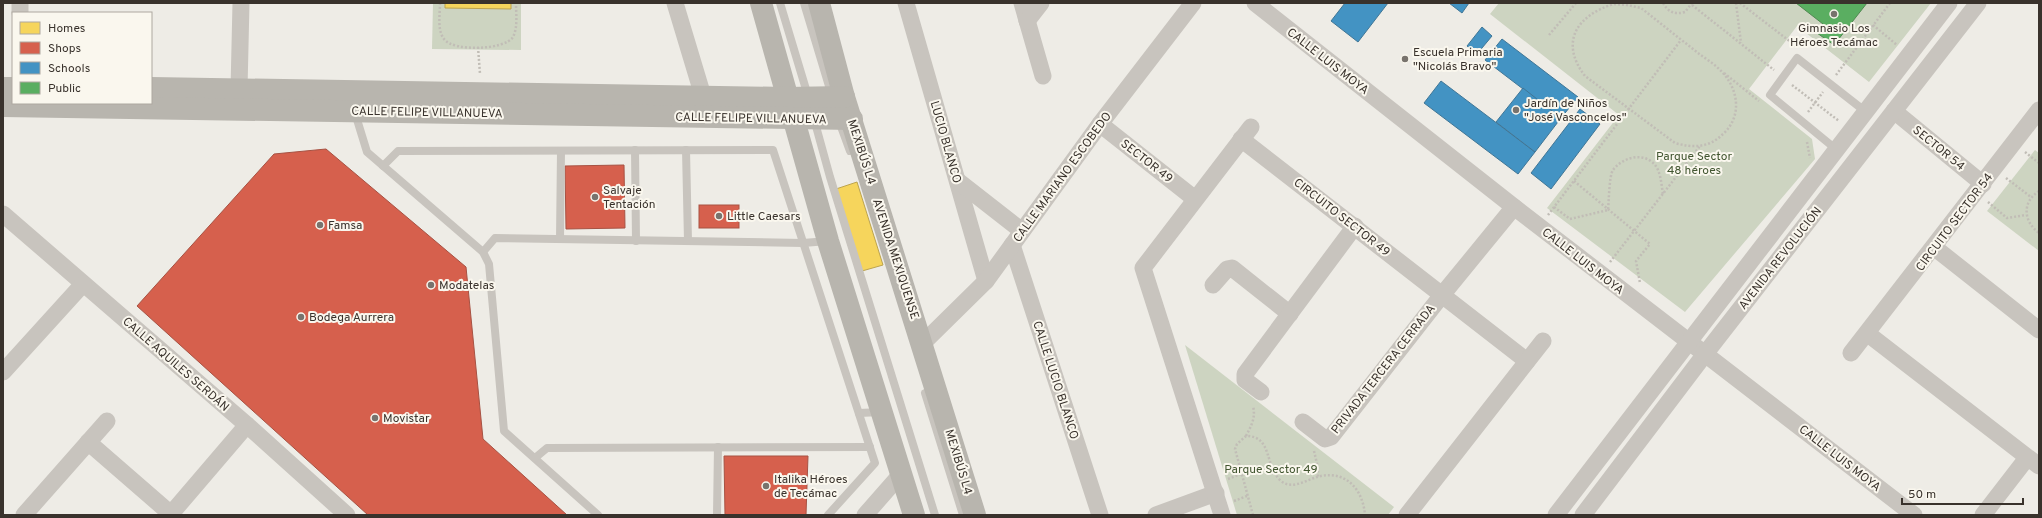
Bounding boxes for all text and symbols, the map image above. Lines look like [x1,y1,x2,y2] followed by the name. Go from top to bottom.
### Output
[1829,9,1839,19] marker: Gimnasio Los Héroes Tecámac
[12,12,152,104] legend
[48,21,85,37] text: Homes
[1790,21,1878,51] place label: Gimnasio Los Héroes Tecámac
[1283,25,1372,99] street label: CALLE LUIS MOYA
[48,41,81,57] text: Shops
[1413,45,1503,75] place label: Escuela Primaria "Nicolás Bravo"
[1400,54,1410,64] marker: Escuela Primaria "Nicolás Bravo"
[48,61,90,77] text: Schools
[48,81,81,97] text: Public
[1524,96,1627,126] place label: Jardín de Niños "José Vasconcelos"
[926,99,964,185] street label: LUCIO BLANCO
[351,104,503,122] street label: CALLE FELIPE VILLANUEVA
[1511,105,1521,115] marker: Jardín de Niños "José Vasconcelos"
[1010,109,1116,246] street label: CALLE MARIANO ESCOBEDO
[675,110,827,128] street label: CALLE FELIPE VILLANUEVA
[843,118,879,187] street label: MEXIBÚS L4
[1909,123,1968,175] street label: SECTOR 54
[1117,136,1176,187] street label: SECTOR 49
[1656,149,1732,179] park label: Parque Sector 48 héroes
[1913,170,1997,275] street label: CIRCUITO SECTOR 54
[1290,175,1393,261] street label: CIRCUITO SECTOR 49
[603,183,655,213] place label: Salvaje Tentación
[590,192,600,202] marker: Salvaje Tentación
[868,197,922,322] street label: AVENIDA MEXIQUENSE
[1736,204,1826,313] street label: AVENIDA REVOLUCIÓN
[727,209,801,225] place label: Little Caesars
[714,211,724,221] marker: Little Caesars
[328,218,362,234] place label: Famsa
[315,220,325,230] marker: Famsa
[1538,225,1627,299] street label: CALLE LUIS MOYA
[439,278,494,294] place label: Modatelas
[426,280,436,290] marker: Modatelas
[1328,302,1439,438] street label: PRIVADA TERCERA CERRADA
[309,310,394,326] place label: Bodega Aurrera
[296,312,306,322] marker: Bodega Aurrera
[119,314,232,416] street label: CALLE AQUILES SERDÁN
[1028,319,1082,442] street label: CALLE LUCIO BLANCO
[383,411,430,427] place label: Movistar
[370,413,380,423] marker: Movistar
[1795,422,1884,496] street label: CALLE LUIS MOYA
[941,428,976,497] street label: MEXIBÚS L4
[1224,462,1318,478] park label: Parque Sector 49
[774,472,848,502] place label: Italika Héroes de Tecámac
[1902,480,2023,506] scale bar
[761,481,771,491] marker: Italika Héroes de Tecámac
[1908,487,1936,503] text: 50 m

